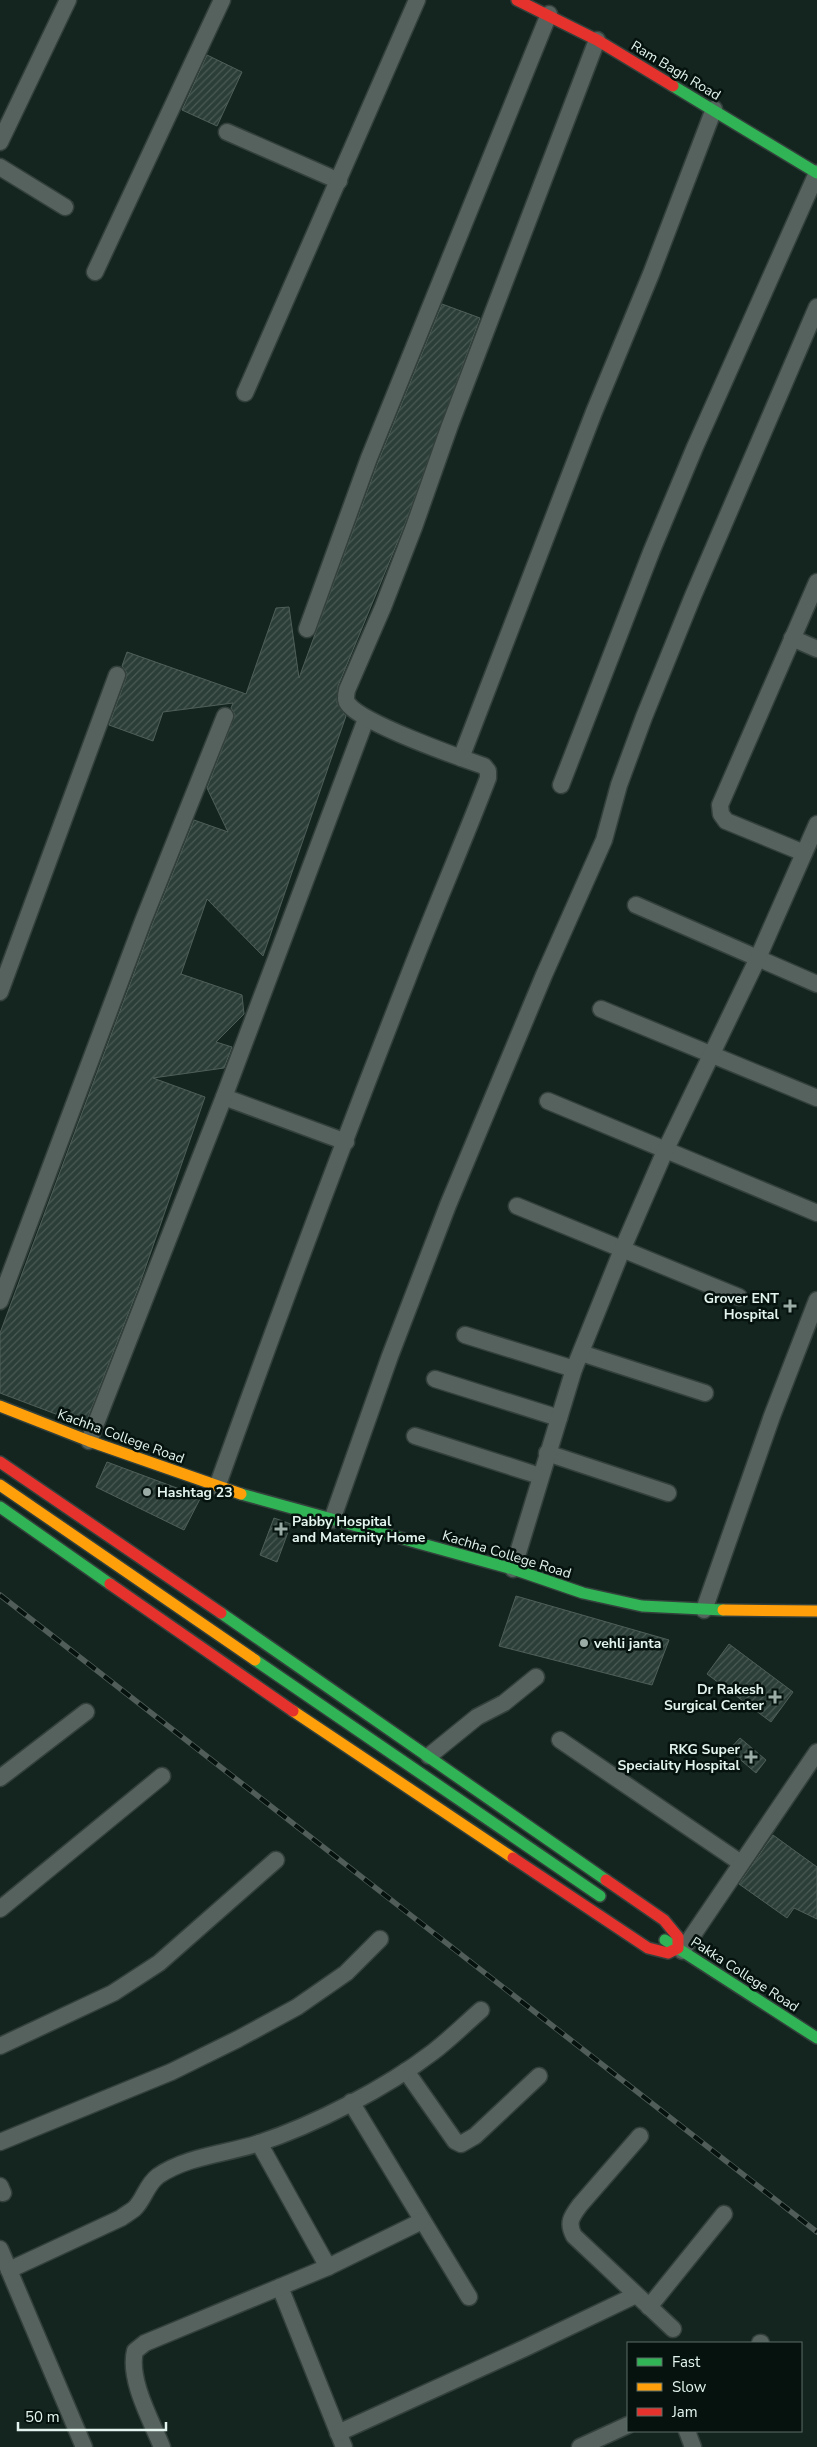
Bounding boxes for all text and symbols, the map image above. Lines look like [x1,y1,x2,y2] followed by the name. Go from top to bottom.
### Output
[627,36,724,105] street label: Ram Bagh Road
[704,1289,780,1324] place label: Grover ENT Hospital
[783,1299,797,1313] marker: Grover ENT Hospital
[55,1405,187,1468] street label: Kachha College Road
[157,1483,233,1502] place label: Hashtag 23
[141,1486,153,1498] marker: Hashtag 23
[292,1512,426,1547] place label: Pabby Hospital and Maternity Home
[274,1522,288,1536] marker: Pabby Hospital and Maternity Home
[440,1526,574,1583] street label: Kachha College Road
[593,1634,661,1653] place label: vehli janta
[578,1637,590,1649] marker: vehli janta
[664,1680,764,1715] place label: Dr Rakesh Surgical Center
[768,1690,782,1704] marker: Dr Rakesh Surgical Center
[617,1740,741,1775] place label: RKG Super Speciality Hospital
[744,1750,758,1764] marker: RKG Super Speciality Hospital
[687,1932,802,2016] street label: Pakka College Road
[627,2342,802,2432] legend
[672,2352,701,2372] text: Fast
[672,2377,707,2397] text: Slow
[18,2400,165,2432] scale bar
[671,2402,698,2422] text: Jam
[25,2407,60,2427] text: 50 m

